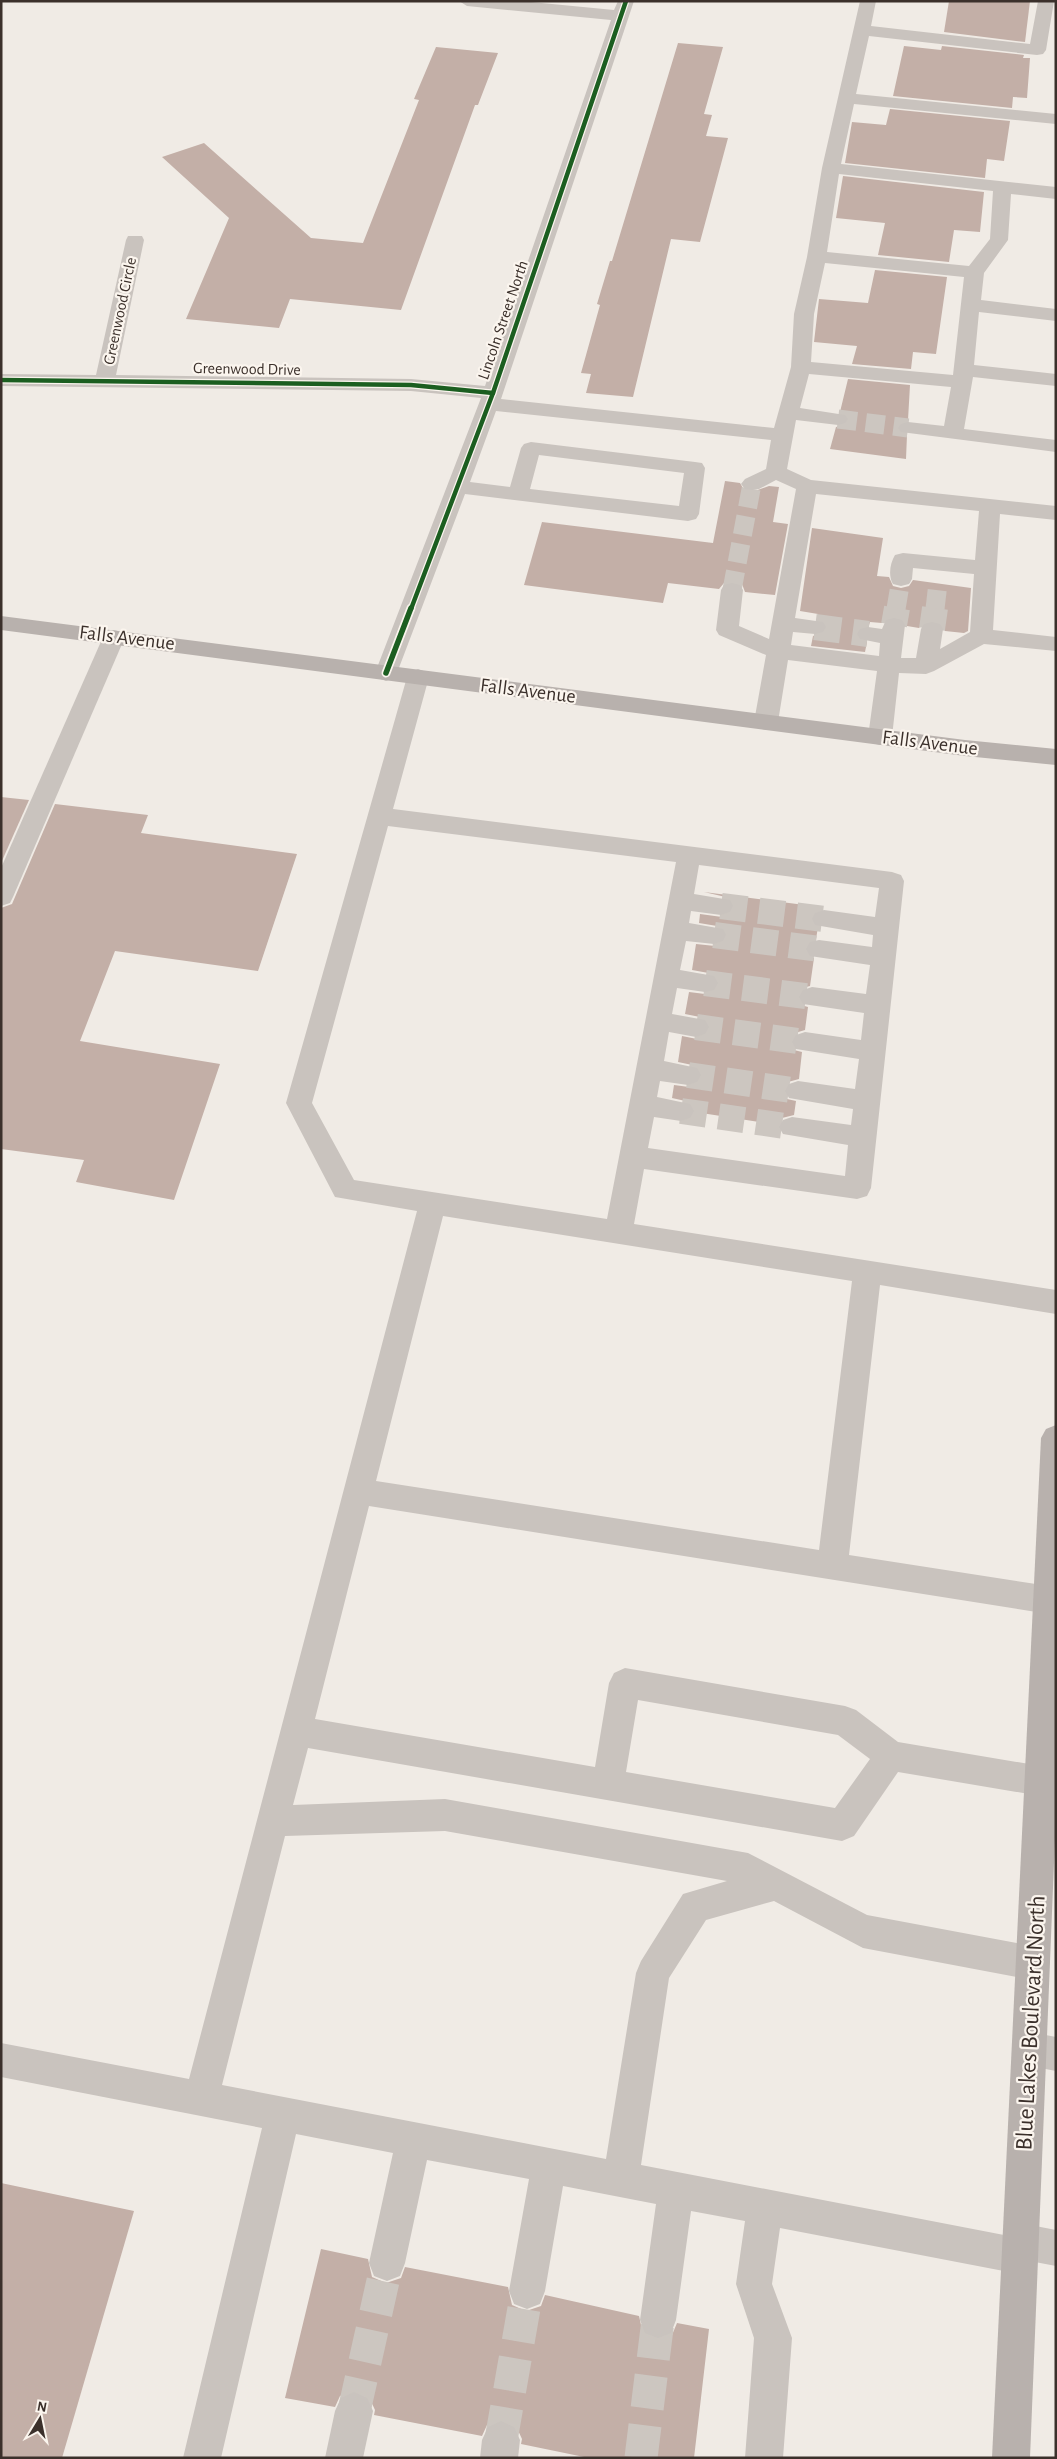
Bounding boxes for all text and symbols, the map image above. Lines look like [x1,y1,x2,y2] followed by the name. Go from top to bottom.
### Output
[101,256,139,366] street label: Greenwood Circle
[475,258,531,382] street label: Lincoln Street North
[193,360,301,378] street label: Greenwood Drive
[78,622,176,654] street label: Falls Avenue
[479,675,577,707] street label: Falls Avenue
[881,727,979,759] street label: Falls Avenue
[1012,1895,1050,2151] street label: Blue Lakes Boulevard North
[15,2394,65,2444] north arrow
[36,2399,48,2415] text: N

